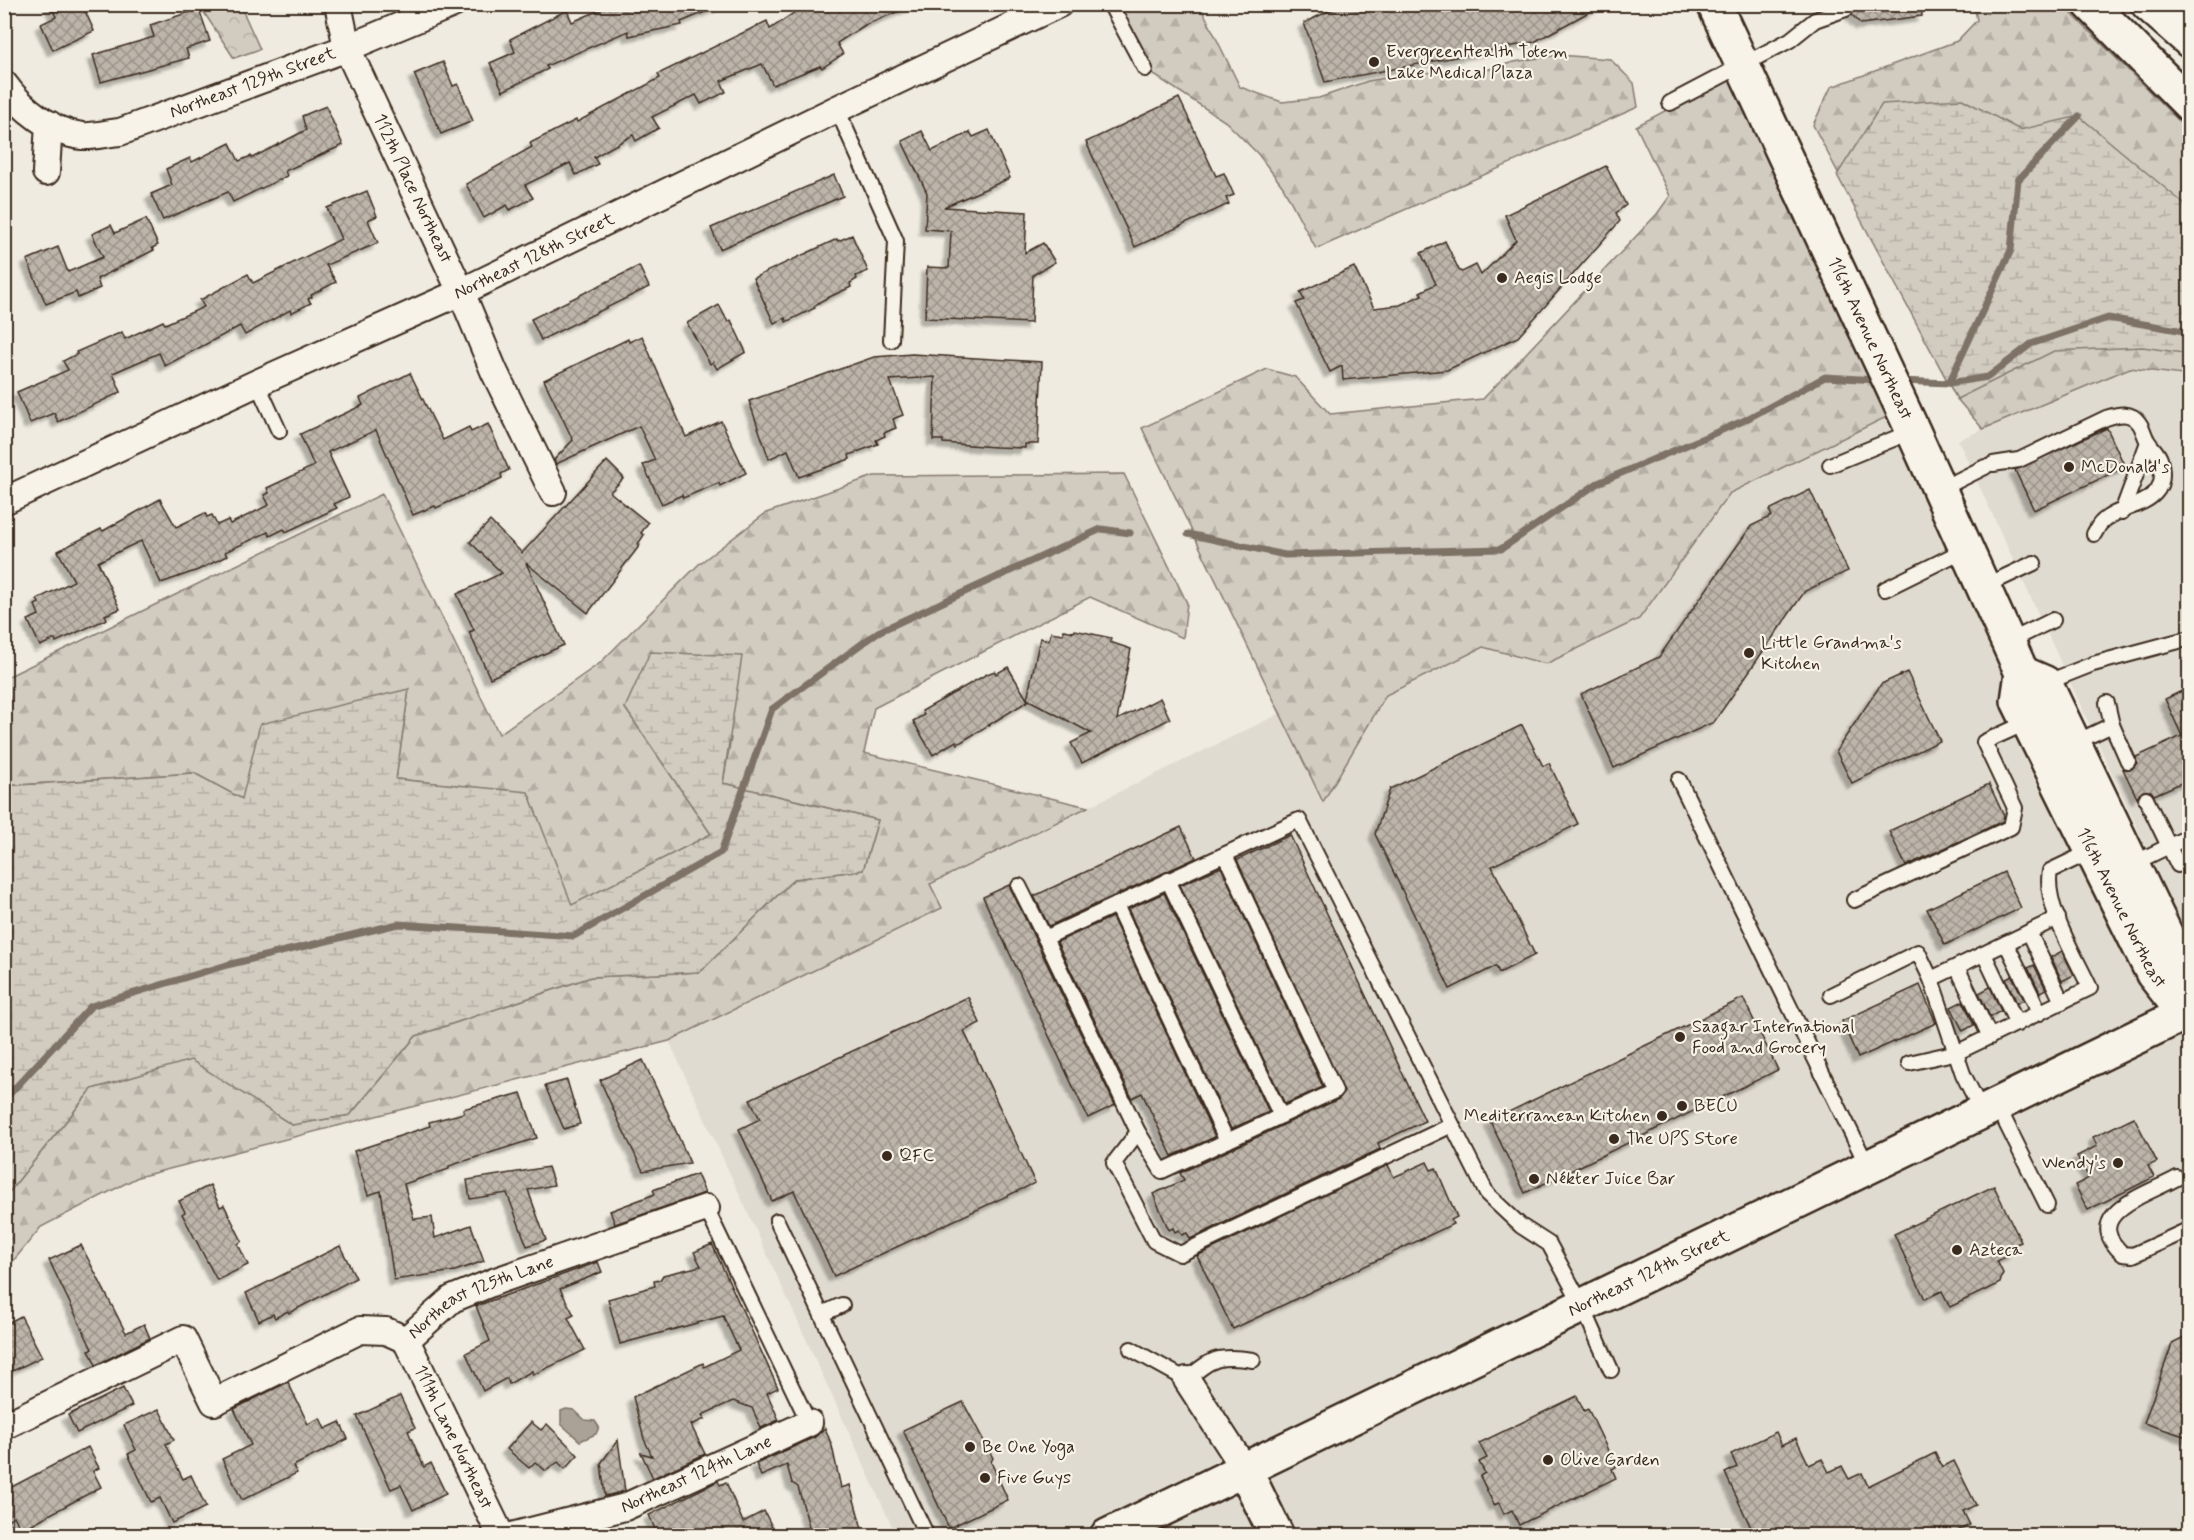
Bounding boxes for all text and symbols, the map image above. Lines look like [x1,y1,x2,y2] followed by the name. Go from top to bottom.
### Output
[1386,40,1568,85] place label: EvergreenHealth Totem Lake Medical Plaza
[166,41,340,125] street label: Northeast 129th Street
[1367,55,1381,69] marker: EvergreenHealth Totem Lake Medical Plaza
[367,110,458,268] street label: 112th Place Northeast
[450,207,619,306] street label: Northeast 128th Street
[1822,253,1918,424] street label: 116th Avenue Northeast
[1514,266,1602,292] place label: Aegis Lodge
[1495,271,1509,285] marker: Aegis Lodge
[2081,455,2169,479] place label: McDonald's
[2062,460,2076,474] marker: McDonald's
[1761,631,1902,676] place label: Little Grandma's Kitchen
[1742,646,1756,660] marker: Little Grandma's Kitchen
[2070,824,2172,994] street label: 116th Avenue Northeast
[1692,1015,1855,1060] place label: Saagar International Food and Grocery
[1673,1030,1687,1044] marker: Saagar International Food and Grocery
[1694,1094,1738,1118] place label: BECU
[1675,1099,1689,1113] marker: BECU
[1464,1104,1650,1128] place label: Mediterranean Kitchen
[1655,1109,1669,1123] marker: Mediterranean Kitchen
[1626,1127,1738,1151] place label: The UPS Store
[1607,1132,1621,1146] marker: The UPS Store
[899,1144,934,1168] place label: QFC
[880,1149,894,1163] marker: QFC
[2042,1151,2106,1175] place label: Wendy's
[2111,1156,2125,1170] marker: Wendy's
[1546,1167,1676,1191] place label: Nékter Juice Bar
[1527,1172,1541,1186] marker: Nékter Juice Bar
[1564,1224,1734,1323] street label: Northeast 124th Street
[1969,1238,2023,1262] place label: Azteca
[1950,1243,1964,1257] marker: Azteca
[403,1250,557,1345] street label: Northeast 125th Lane
[408,1361,498,1514] street label: 111th Lane Northeast
[617,1430,776,1519] street label: Northeast 124th Lane
[982,1435,1075,1460] place label: Be One Yoga
[963,1440,977,1454] marker: Be One Yoga
[1560,1448,1660,1472] place label: Olive Garden
[1541,1453,1555,1467] marker: Olive Garden
[997,1466,1071,1490] place label: Five Guys
[978,1471,992,1485] marker: Five Guys

